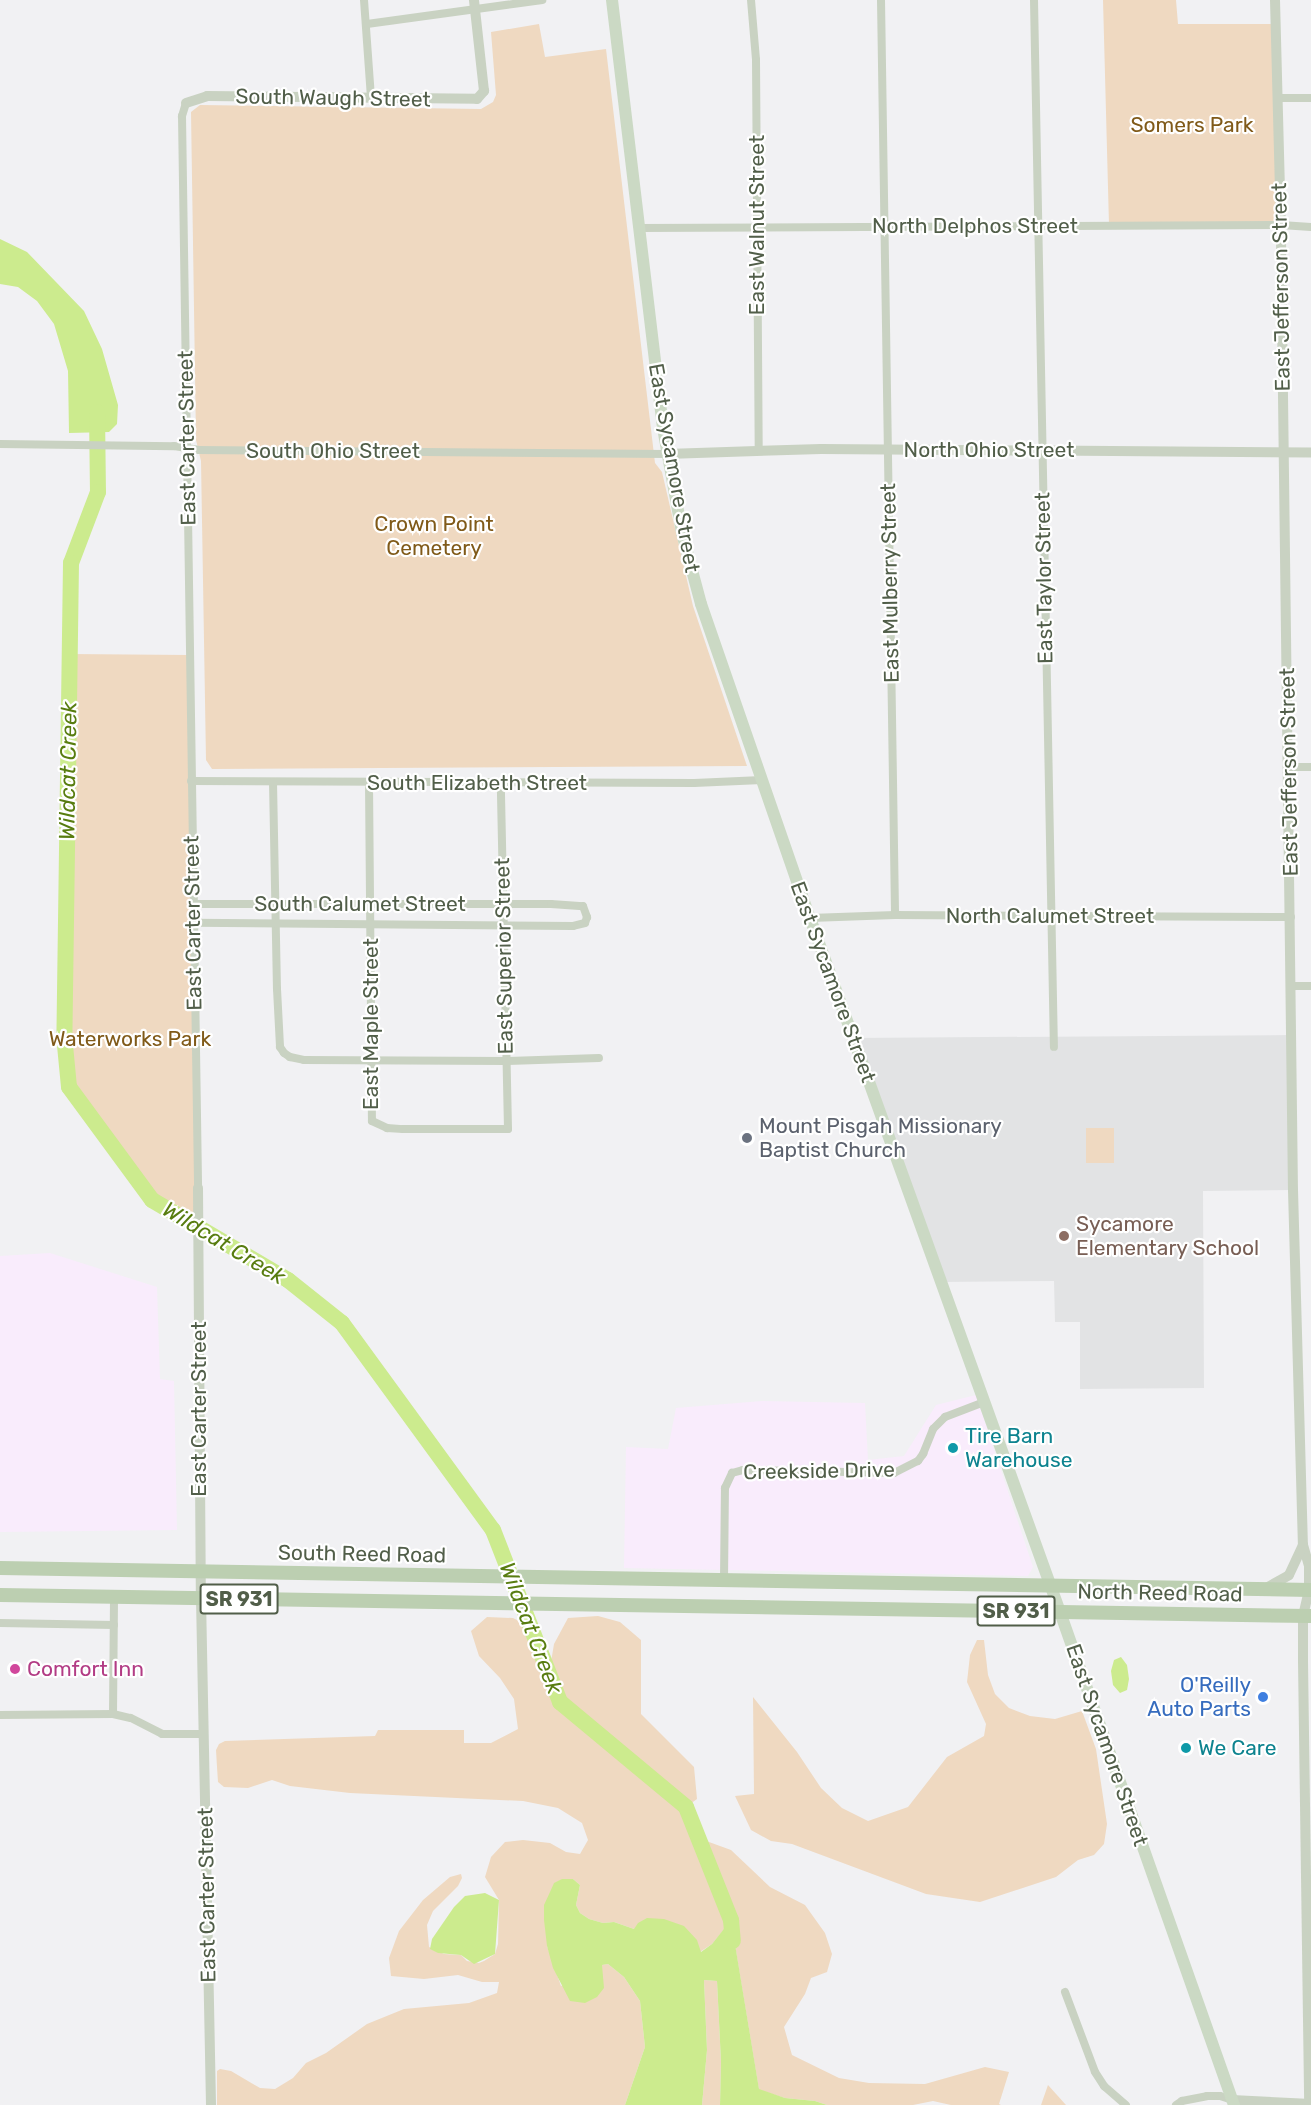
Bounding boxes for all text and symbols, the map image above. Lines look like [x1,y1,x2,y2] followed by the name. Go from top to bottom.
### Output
[235,84,431,112] street label: South Waugh Street
[1130,112,1254,138] park label: Somers Park
[744,135,770,315] street label: East Walnut Street
[1267,182,1295,392] street label: East Jefferson Street
[872,213,1078,239] street label: North Delphos Street
[173,350,201,526] street label: East Carter Street
[643,361,705,575] street label: East Sycamore Street
[904,437,1074,463] street label: North Ohio Street
[246,438,420,464] street label: South Ohio Street
[876,483,904,683] street label: East Mulberry Street
[1030,492,1058,664] street label: East Taylor Street
[374,511,494,561] park label: Crown Point Cemetery
[1275,667,1303,877] street label: East Jefferson Street
[54,701,82,841] water label: Wildcat Creek
[367,770,587,796] street label: South Elizabeth Street
[179,835,207,1011] street label: East Carter Street
[490,857,518,1055] street label: East Superior Street
[785,878,881,1086] street label: East Sycamore Street
[254,891,466,917] street label: South Calumet Street
[946,903,1154,929] street label: North Calumet Street
[358,938,384,1110] street label: East Maple Street
[49,1026,211,1052] park label: Waterworks Park
[759,1113,1002,1163] place label: Mount Pisgah Missionary Baptist Church
[740,1131,754,1145] marker: Mount Pisgah Missionary Baptist Church
[158,1196,290,1290] water label: Wildcat Creek
[1076,1211,1260,1261] place label: Sycamore Elementary School
[1057,1229,1071,1243] marker: Sycamore Elementary School
[186,1321,212,1497] street label: East Carter Street
[965,1423,1072,1473] place label: Tire Barn Warehouse
[946,1441,960,1455] marker: Tire Barn Warehouse
[743,1457,895,1485] street label: Creekside Drive
[278,1540,446,1568] street label: South Reed Road
[494,1558,568,1698] water label: Wildcat Creek
[1077,1579,1243,1607] street label: North Reed Road
[198,1582,280,1616] road number: SR 931
[976,1594,1056,1628] road number: SR 931
[1061,1641,1153,1849] street label: East Sycamore Street
[27,1656,144,1682] place label: Comfort Inn
[8,1662,22,1676] marker: Comfort Inn
[1147,1672,1251,1722] place label: O'Reilly Auto Parts
[1256,1690,1270,1704] marker: O'Reilly Auto Parts
[1198,1735,1276,1761] place label: We Care
[1179,1741,1193,1755] marker: We Care
[193,1807,221,1983] street label: East Carter Street

